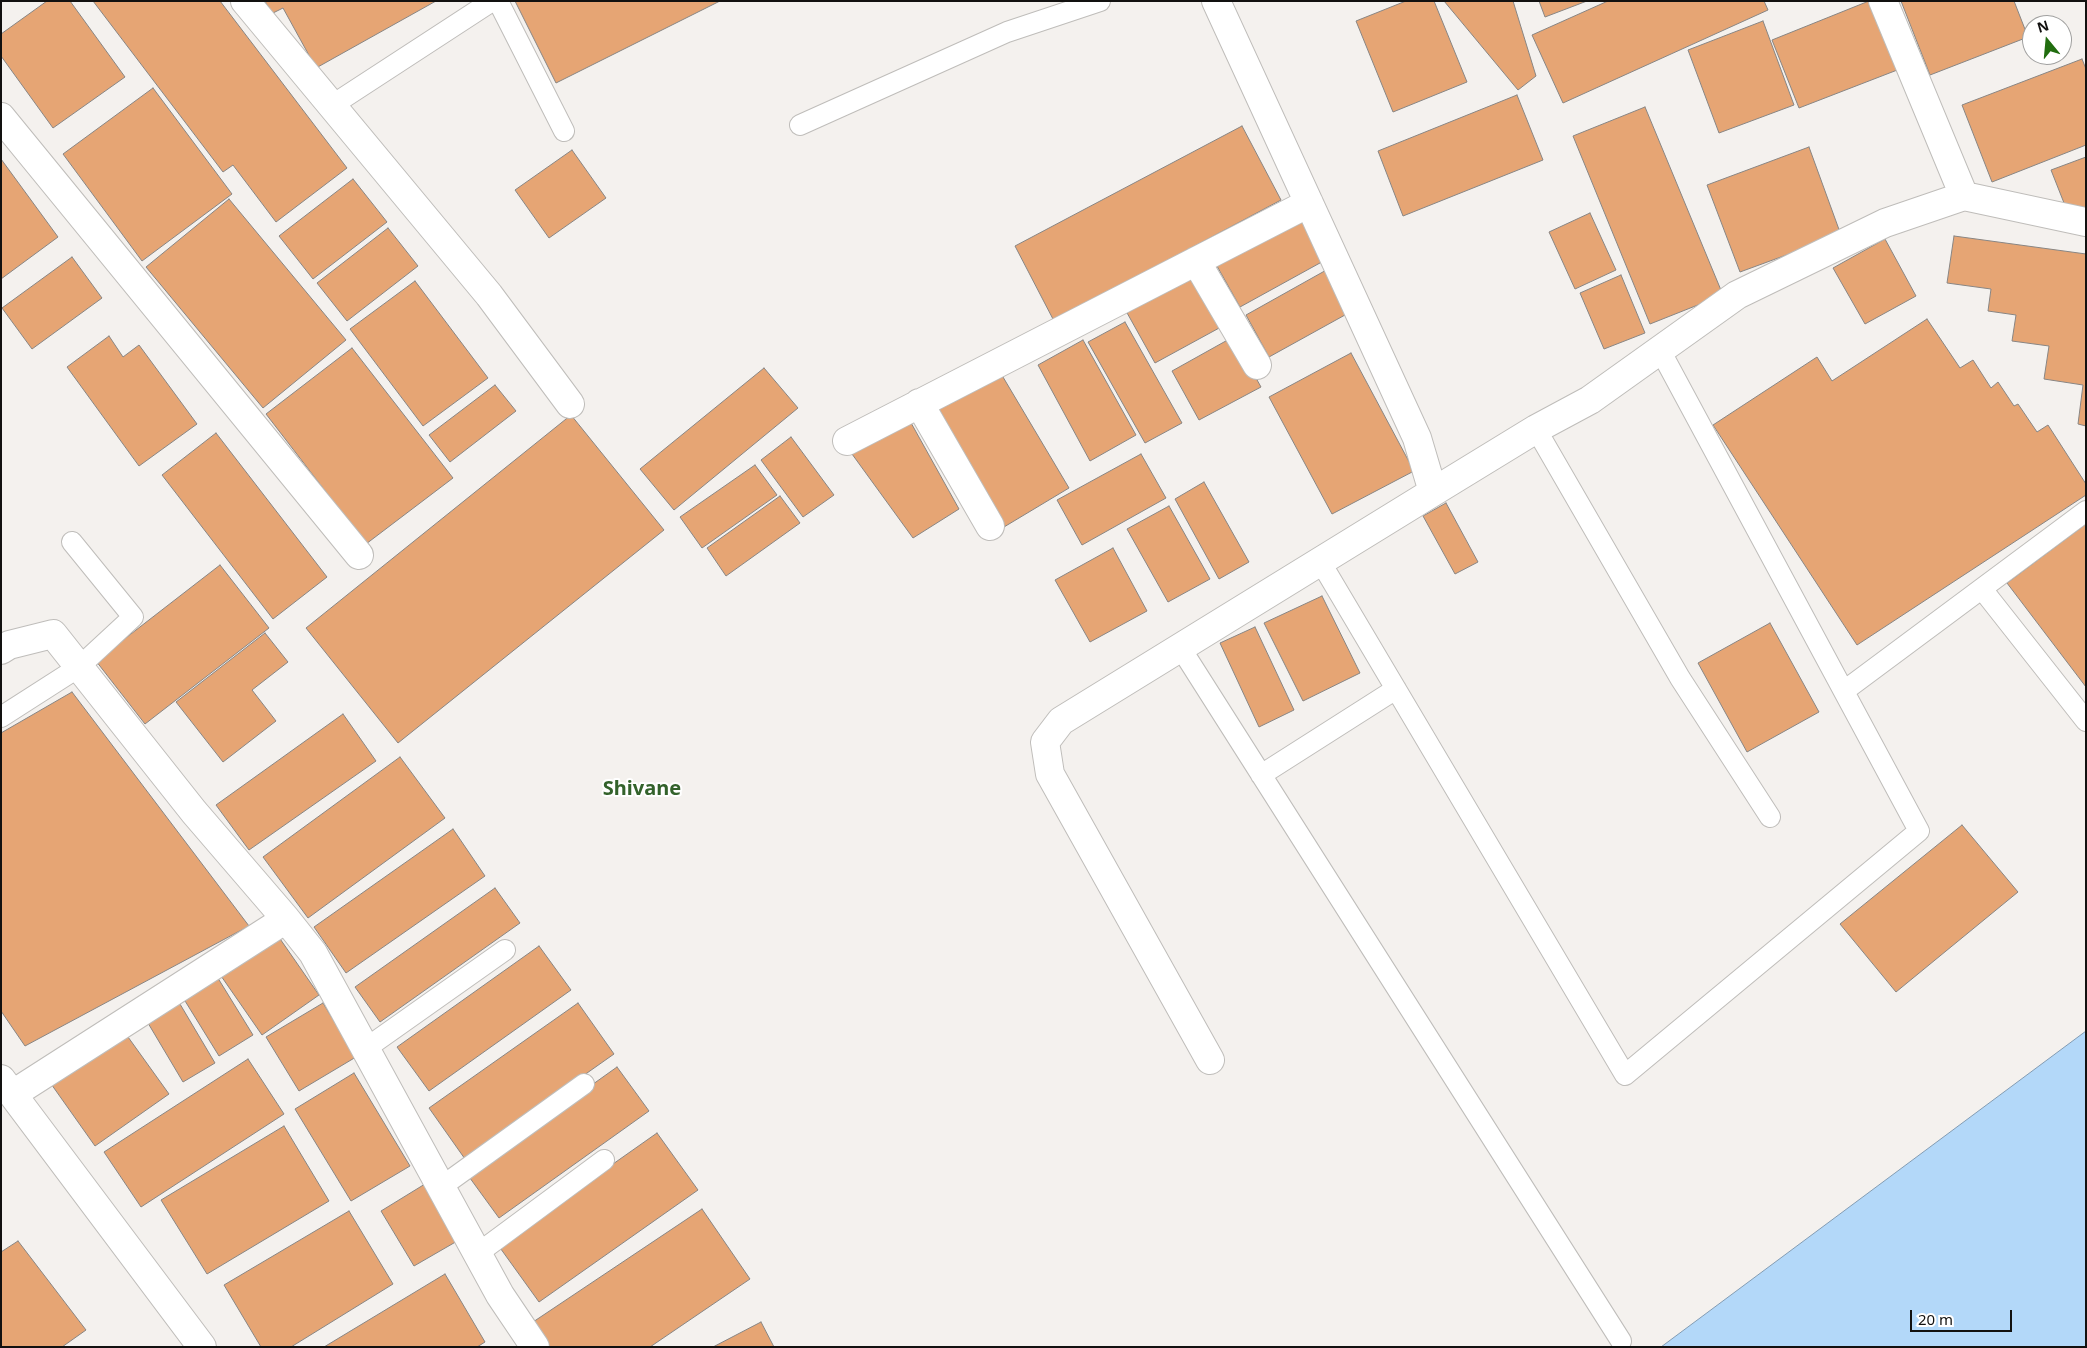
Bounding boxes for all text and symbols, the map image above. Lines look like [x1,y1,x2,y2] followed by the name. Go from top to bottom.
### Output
[2022,15,2072,65] north arrow
[2035,15,2051,37] text: N
[603,777,681,801] district label: Shivane
[1912,1300,2014,1332] scale bar
[1918,1309,1953,1329] text: 20 m

